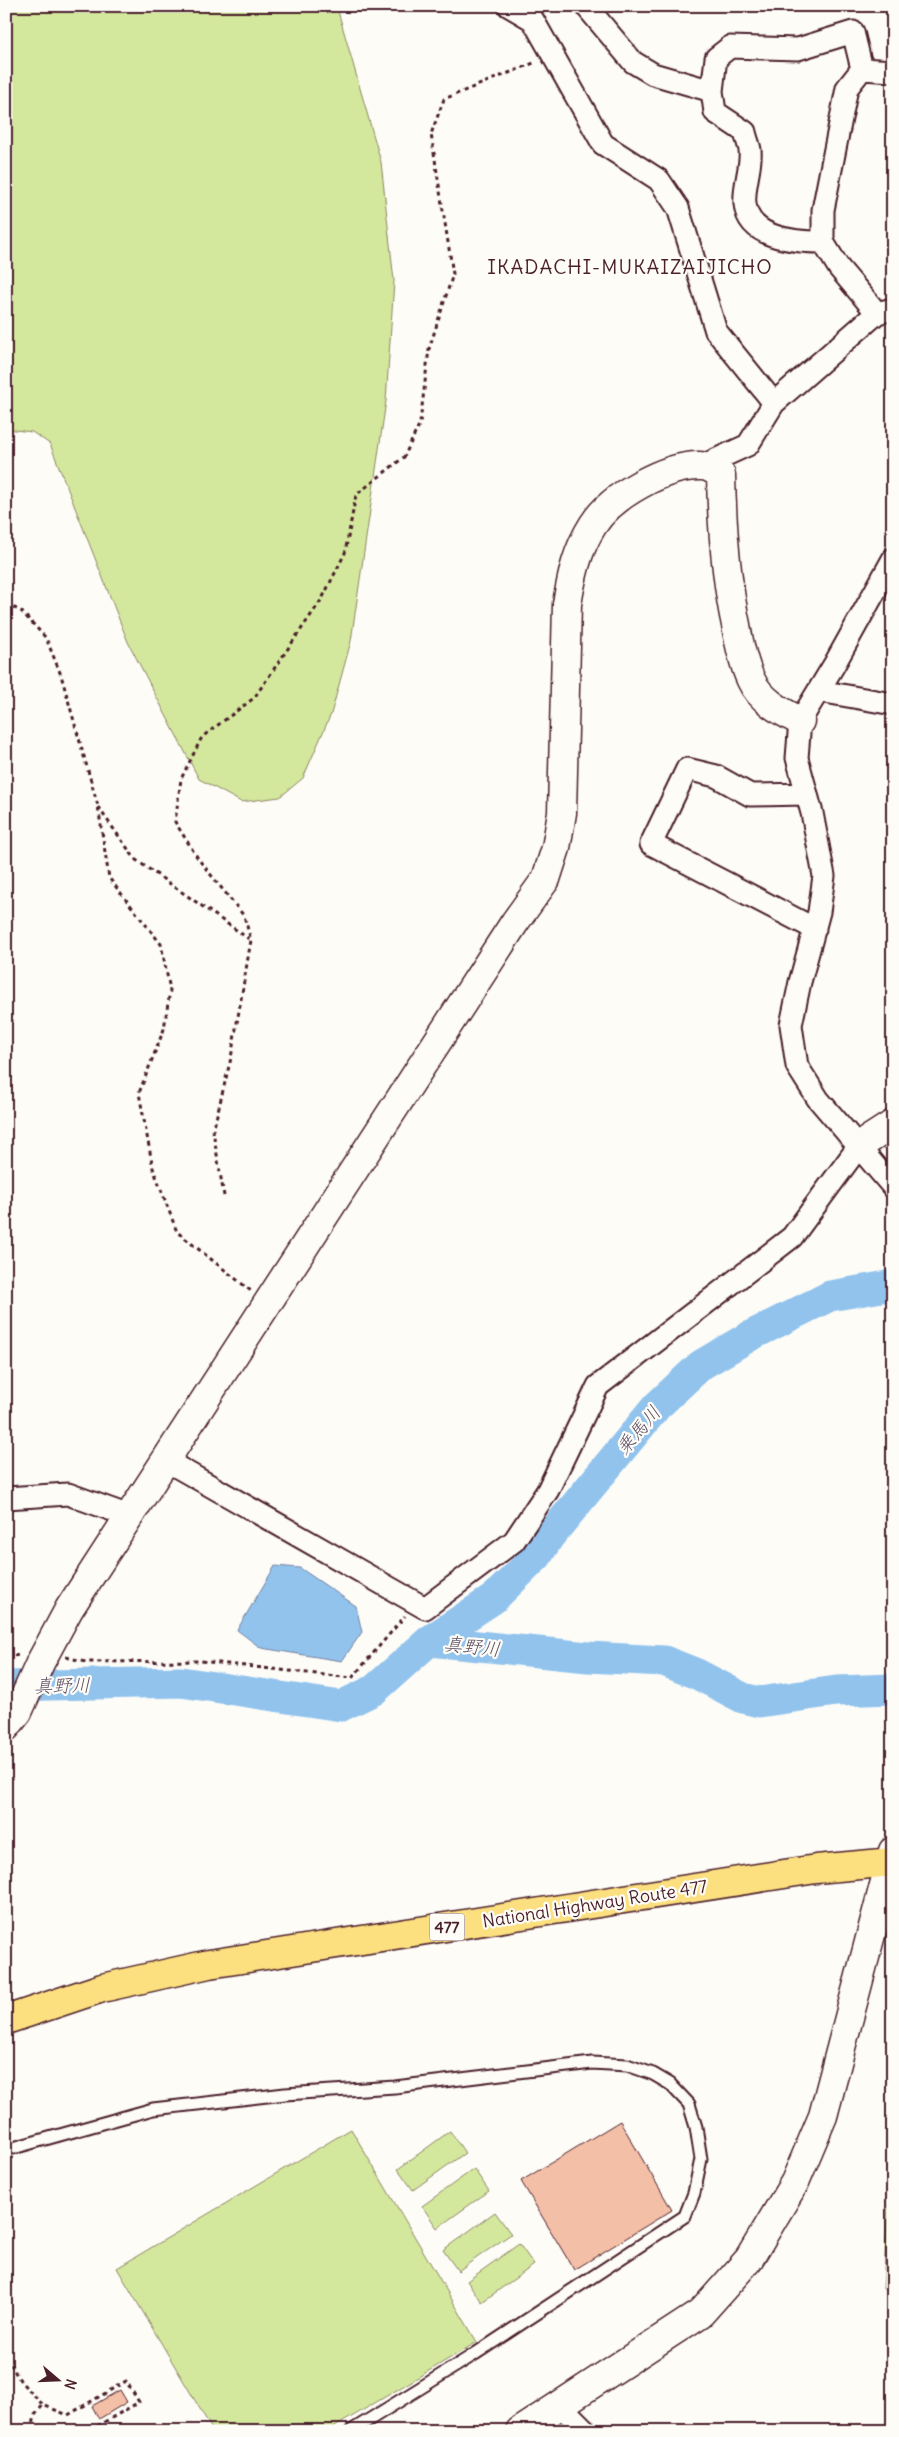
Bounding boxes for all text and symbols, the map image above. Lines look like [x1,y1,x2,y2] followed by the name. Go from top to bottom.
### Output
[487,254,773,279] district label: IKADACHI-MUKAIZAIJICHO
[610,1400,666,1460] water label: 乗馬川
[442,1631,502,1661] water label: 真野川
[33,1673,91,1697] water label: 真野川
[481,1874,709,1933] street label: National Highway Route 477
[430,1914,464,1940] road number: 477
[32,2354,82,2404] north arrow
[60,2377,80,2392] text: N

